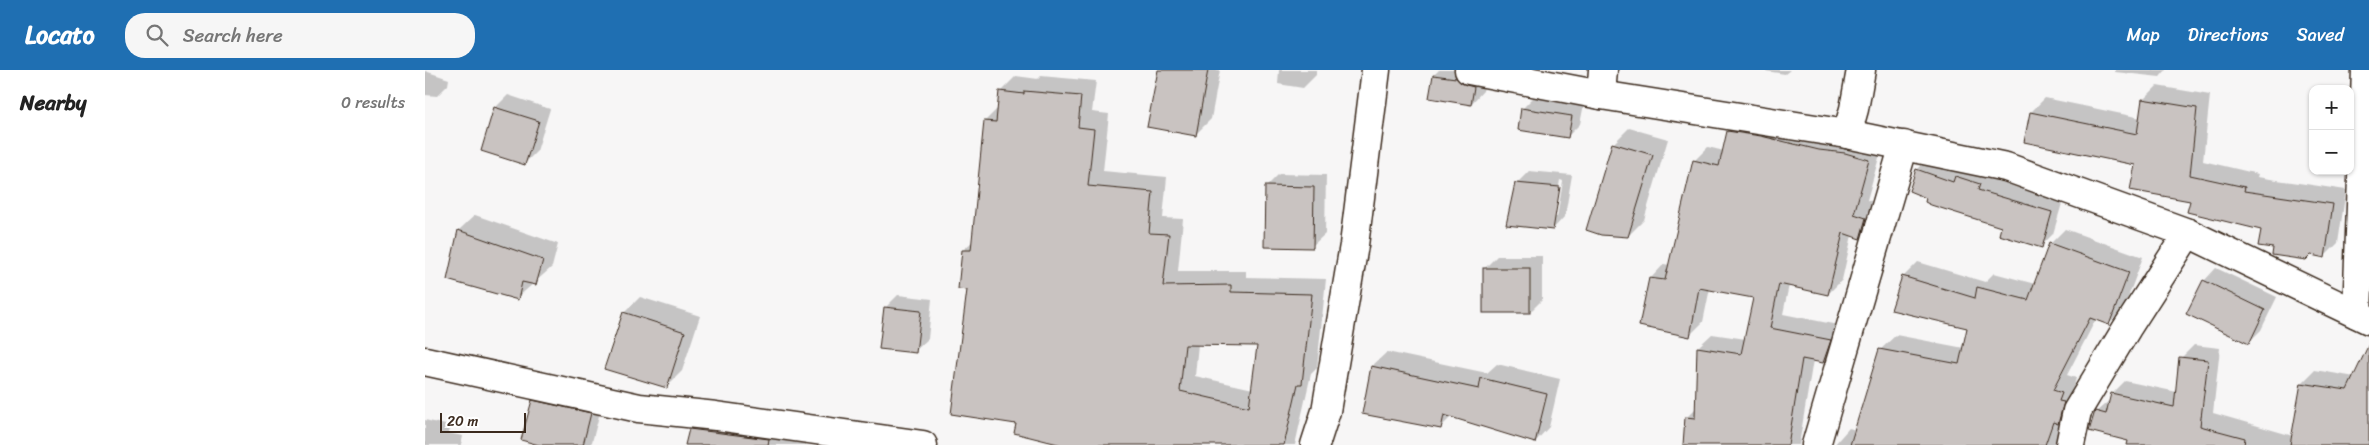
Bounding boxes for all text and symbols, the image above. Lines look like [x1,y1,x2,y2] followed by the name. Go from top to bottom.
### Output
[125,13,475,58] search box
[25,14,95,56] text: Locato
[183,19,283,52] text: Search here
[2127,19,2160,51] text: Map
[2188,19,2269,51] text: Directions
[2297,19,2344,51] text: Saved
[143,21,171,49] icon: search
[20,84,86,122] text: Nearby
[2309,85,2354,175] map controls
[2309,85,2354,130] button: +
[341,88,405,117] text: 0 results
[2309,130,2354,175] button: −
[447,409,478,434] text: 20 m
[440,410,526,433] scale bar

